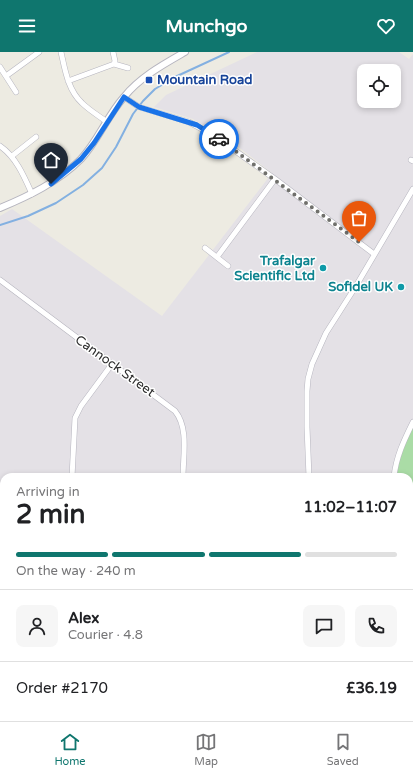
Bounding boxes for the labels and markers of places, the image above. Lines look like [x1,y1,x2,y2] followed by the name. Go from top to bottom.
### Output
[157,72,252,88] place label: Mountain Road
[144,75,154,85] marker: Mountain Road
[34,143,68,184] pin
[342,201,376,242] pin
[234,253,316,284] place label: Trafalgar Scientific Ltd
[318,263,328,273] marker: Trafalgar Scientific Ltd
[328,279,393,295] place label: Sofidel UK
[396,282,406,292] marker: Sofidel UK

